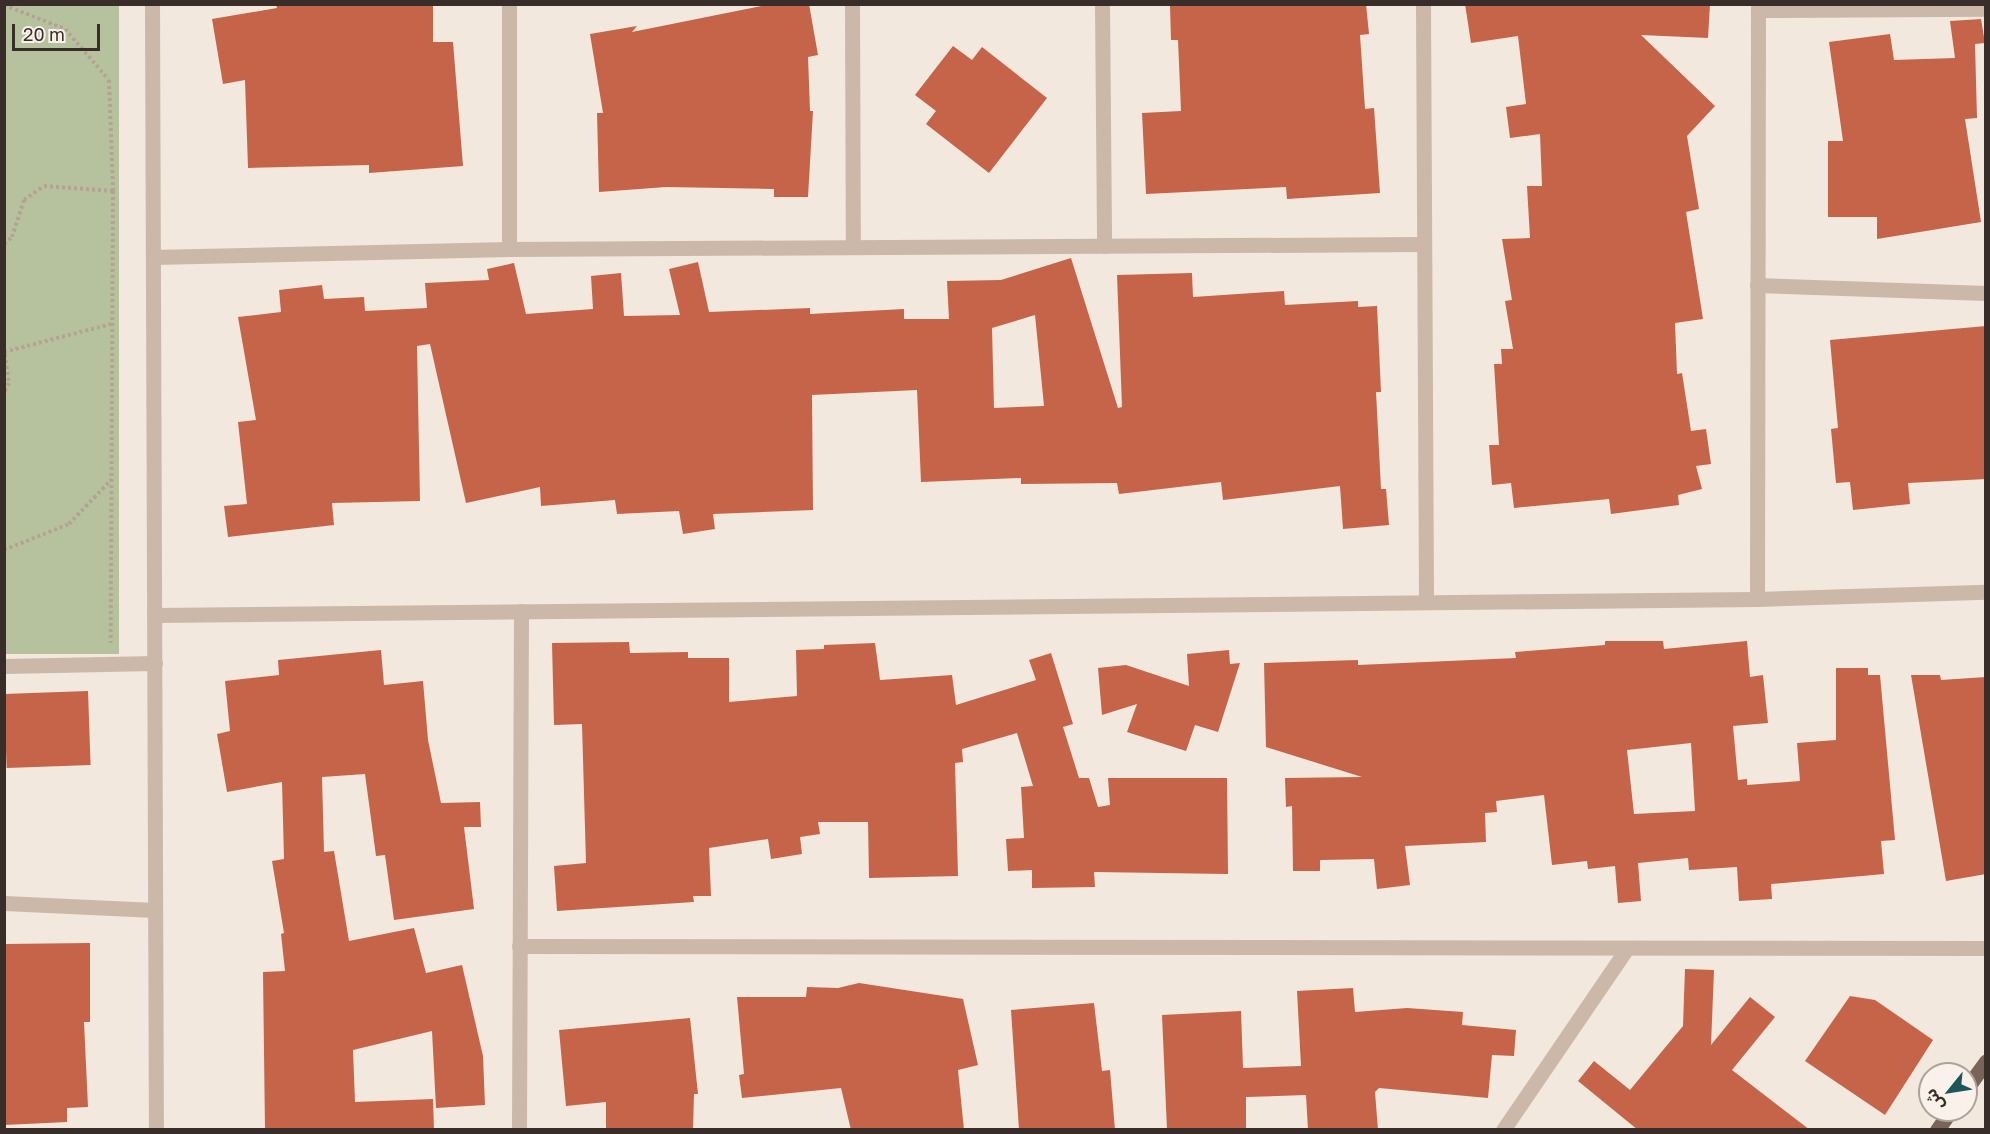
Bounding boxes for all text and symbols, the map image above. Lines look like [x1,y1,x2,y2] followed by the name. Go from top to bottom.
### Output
[15,12,104,50] scale bar
[23,23,65,45] text: 20 m
[1918,1062,1978,1122] north arrow
[1920,1086,1948,1114] text: ش

